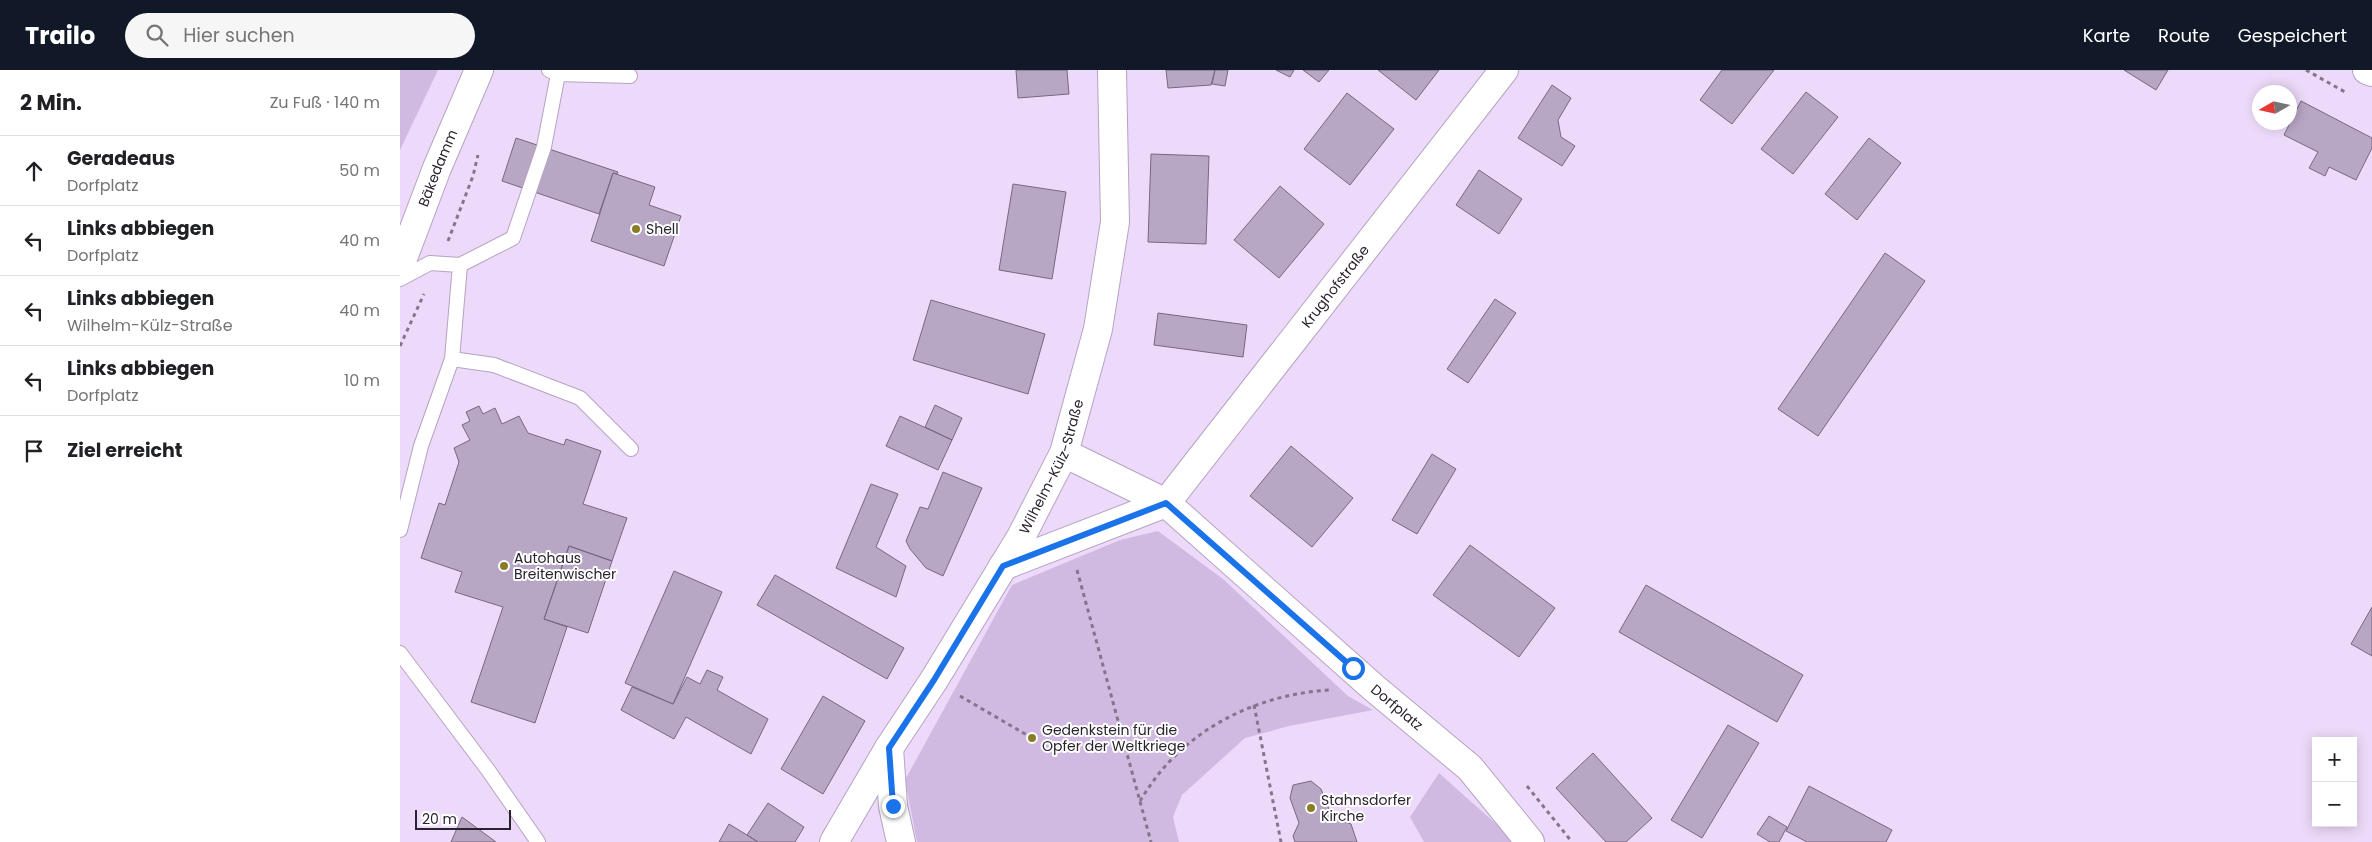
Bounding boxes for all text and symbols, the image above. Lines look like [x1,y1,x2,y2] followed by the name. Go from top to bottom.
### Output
[125,13,475,58] search box
[25,19,95,52] text: Trailo
[143,21,171,49] icon: search
[183,22,295,49] text: Hier suchen
[2083,23,2130,48] text: Karte
[2158,23,2210,48] text: Route
[2238,23,2347,48] text: Gespeichert
[2252,85,2297,130] north arrow
[20,88,82,117] text: 2 Min.
[270,91,380,114] text: Zu Fuß · 140 m
[413,126,462,210] street label: Bäkedamm
[67,145,175,172] text: Geradeaus
[20,157,48,185] icon: ahead
[339,159,380,182] text: 50 m
[67,174,138,197] text: Dorfplatz
[67,215,214,242] text: Links abbiegen
[646,219,679,239] place label: Shell
[630,223,642,235] marker: Shell
[20,227,48,255] icon: left
[339,229,380,252] text: 40 m
[1297,240,1374,332] street label: Krughofstraße
[67,244,138,267] text: Dorfplatz
[67,285,214,312] text: Links abbiegen
[20,297,48,325] icon: left
[339,299,380,322] text: 40 m
[67,314,233,337] text: Wilhelm-Külz-Straße
[67,355,214,382] text: Links abbiegen
[20,367,48,395] icon: left
[344,369,380,392] text: 10 m
[67,384,138,407] text: Dorfplatz
[1014,397,1088,537] street label: Wilhelm-Külz-Straße
[20,437,48,465] icon: arrive
[67,437,183,464] text: Ziel erreicht
[514,548,616,584] place label: Autohaus Breitenwischer
[498,560,510,572] marker: Autohaus Breitenwischer
[1342,657,1365,680] route start
[1367,680,1428,735] street label: Dorfplatz
[1042,720,1186,756] place label: Gedenkstein für die Opfer der Weltkriege
[1026,732,1038,744] marker: Gedenkstein für die Opfer der Weltkriege
[2312,737,2357,827] map controls
[2312,737,2357,782] button: +
[2312,782,2357,827] button: −
[1321,790,1411,826] place label: Stahnsdorfer Kirche
[882,795,905,818] route end
[1305,802,1317,814] marker: Stahnsdorfer Kirche
[415,807,511,830] scale bar
[422,809,457,829] text: 20 m

